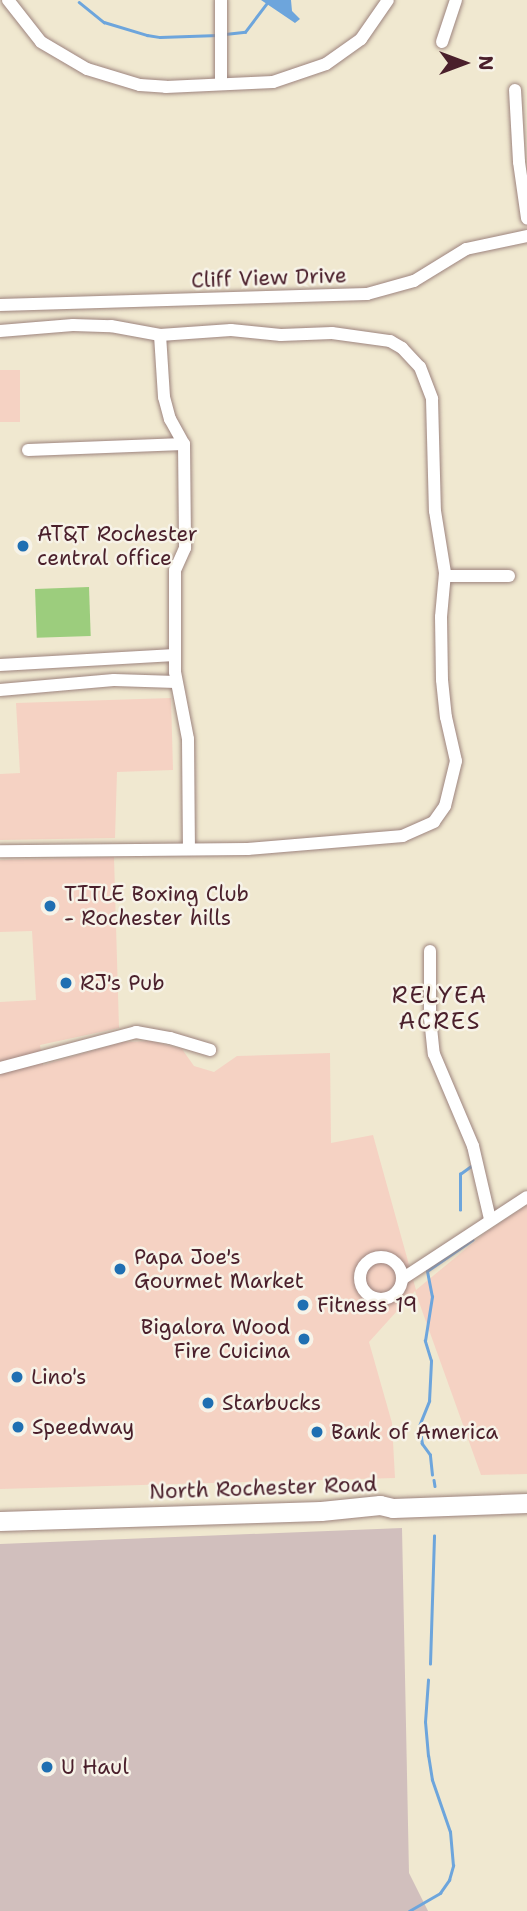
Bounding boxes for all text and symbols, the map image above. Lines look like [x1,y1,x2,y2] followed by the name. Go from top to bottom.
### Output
[429,28,499,98] north arrow
[473,55,498,71] text: N
[191,263,347,293] street label: Cliff View Drive
[37,521,198,571] place label: AT&T Rochester central office
[15,538,31,554] marker: AT&T Rochester central office
[64,881,249,931] place label: TITLE Boxing Club - Rochester hills
[42,898,58,914] marker: TITLE Boxing Club - Rochester hills
[80,970,165,996] place label: RJ's Pub
[58,975,74,991] marker: RJ's Pub
[392,981,488,1035] district label: RELYEA ACRES
[134,1244,304,1294] place label: Papa Joe's Gourmet Market
[112,1261,128,1277] marker: Papa Joe's Gourmet Market
[317,1292,418,1318] place label: Fitness 19
[295,1297,311,1313] marker: Fitness 19
[141,1314,290,1364] place label: Bigalora Wood Fire Cuicina
[296,1331,312,1347] marker: Bigalora Wood Fire Cuicina
[31,1364,86,1390] place label: Lino's
[9,1369,25,1385] marker: Lino's
[222,1390,321,1416] place label: Starbucks
[200,1395,216,1411] marker: Starbucks
[32,1414,134,1440] place label: Speedway
[10,1419,26,1435] marker: Speedway
[331,1419,498,1445] place label: Bank of America
[309,1424,325,1440] marker: Bank of America
[149,1471,377,1505] street label: North Rochester Road
[61,1754,129,1780] place label: U Haul
[39,1759,55,1775] marker: U Haul

